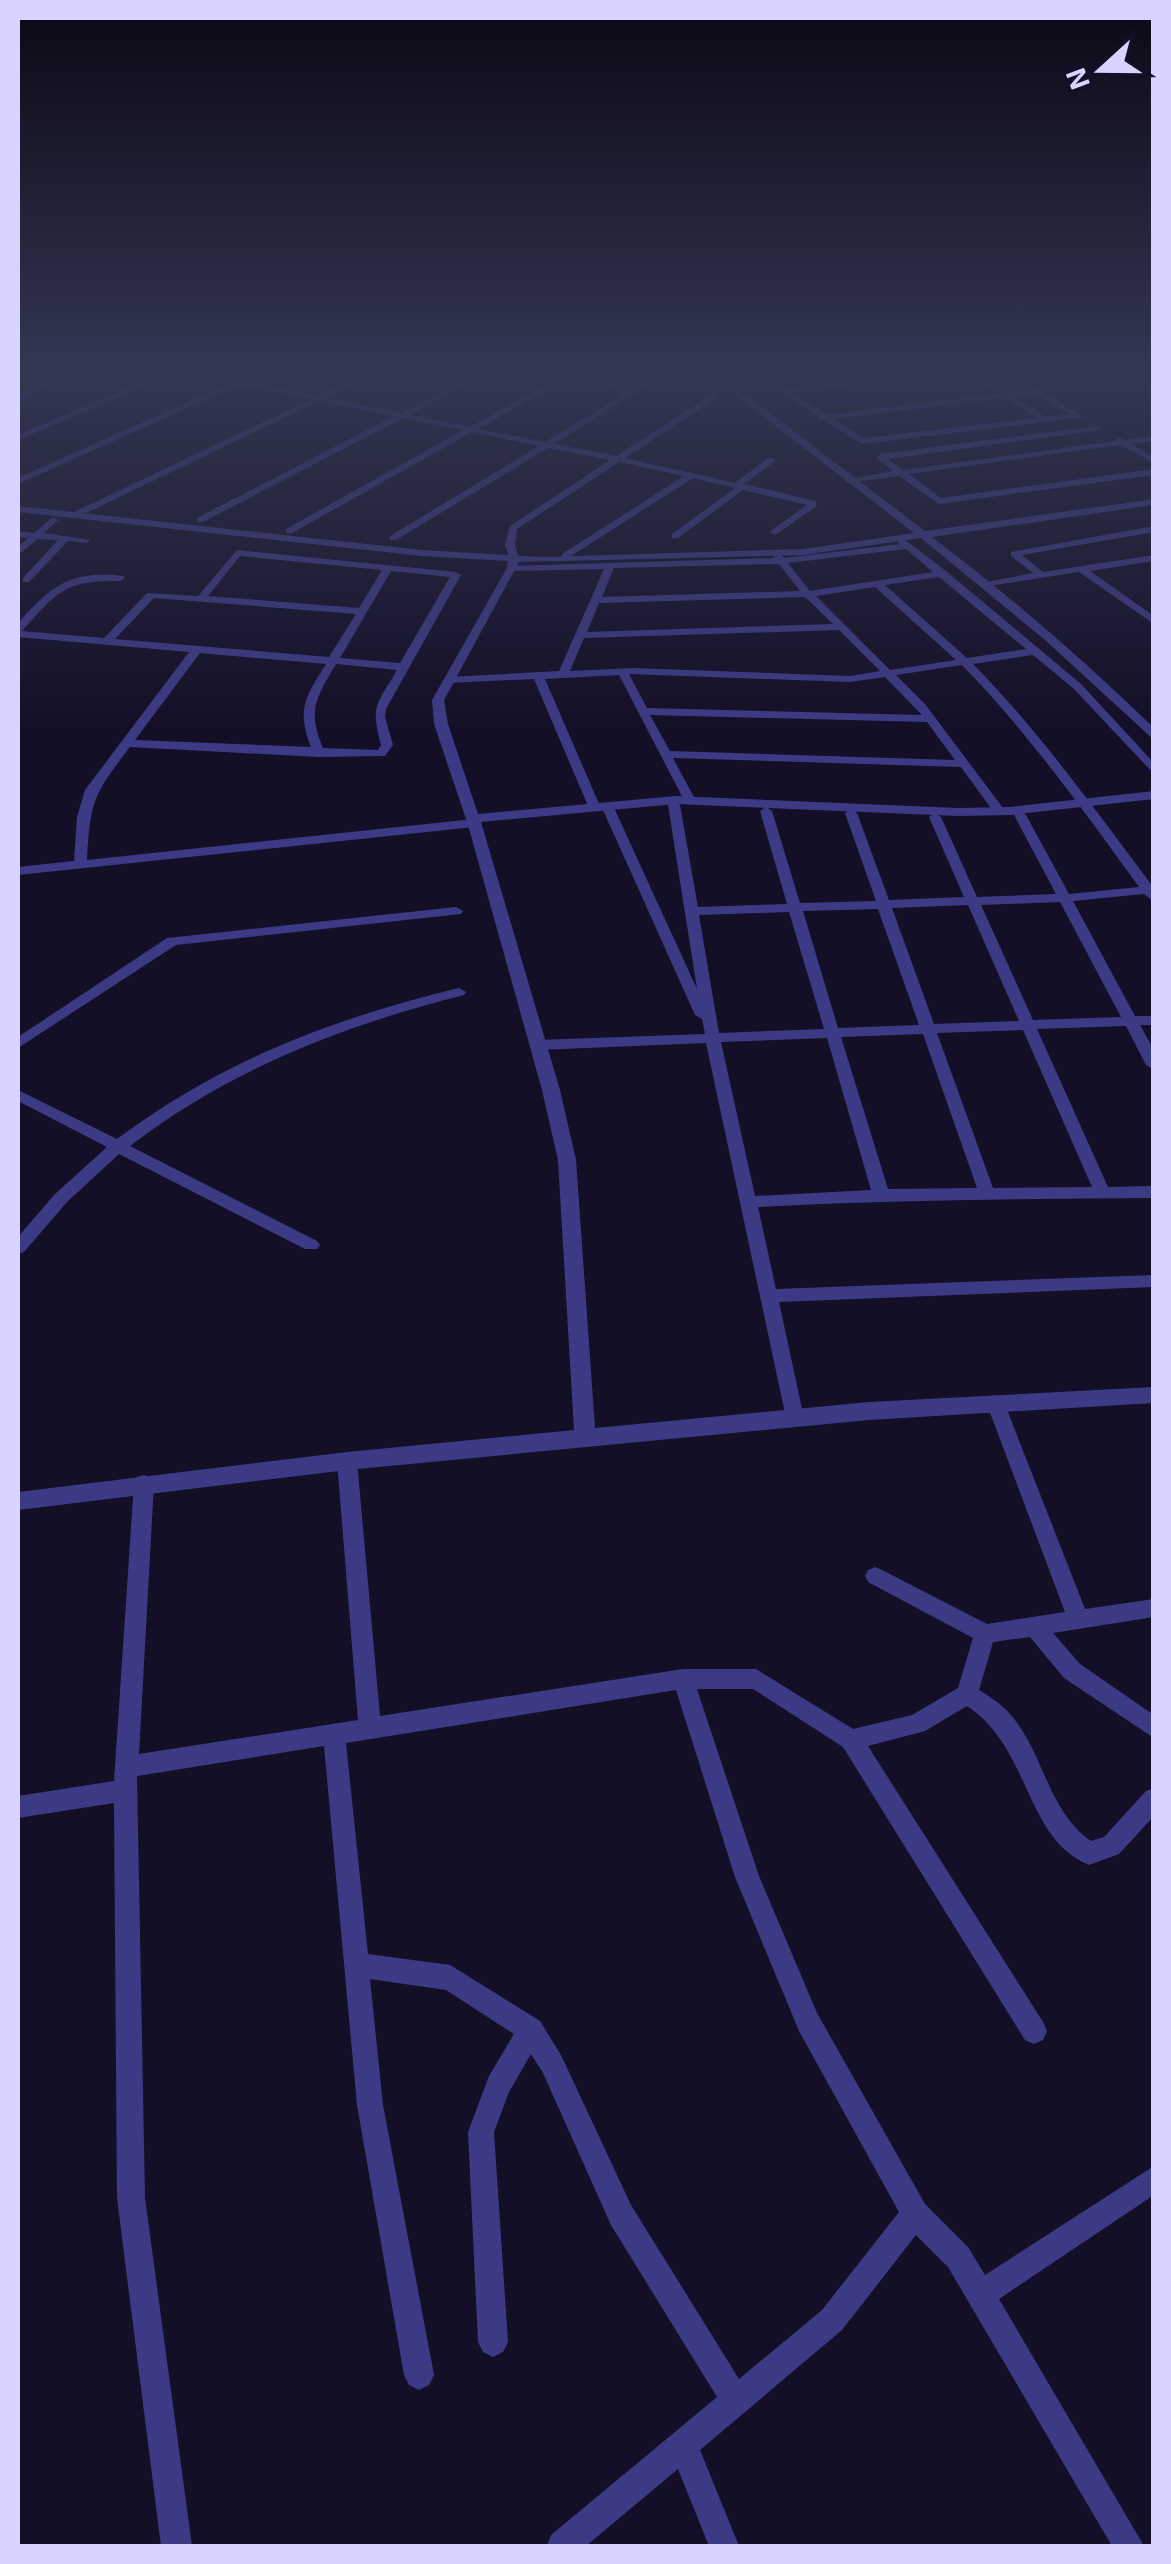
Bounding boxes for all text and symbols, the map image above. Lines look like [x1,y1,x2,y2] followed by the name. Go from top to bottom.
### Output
[1051,20,1151,120] north arrow
[1057,64,1096,95] text: N

